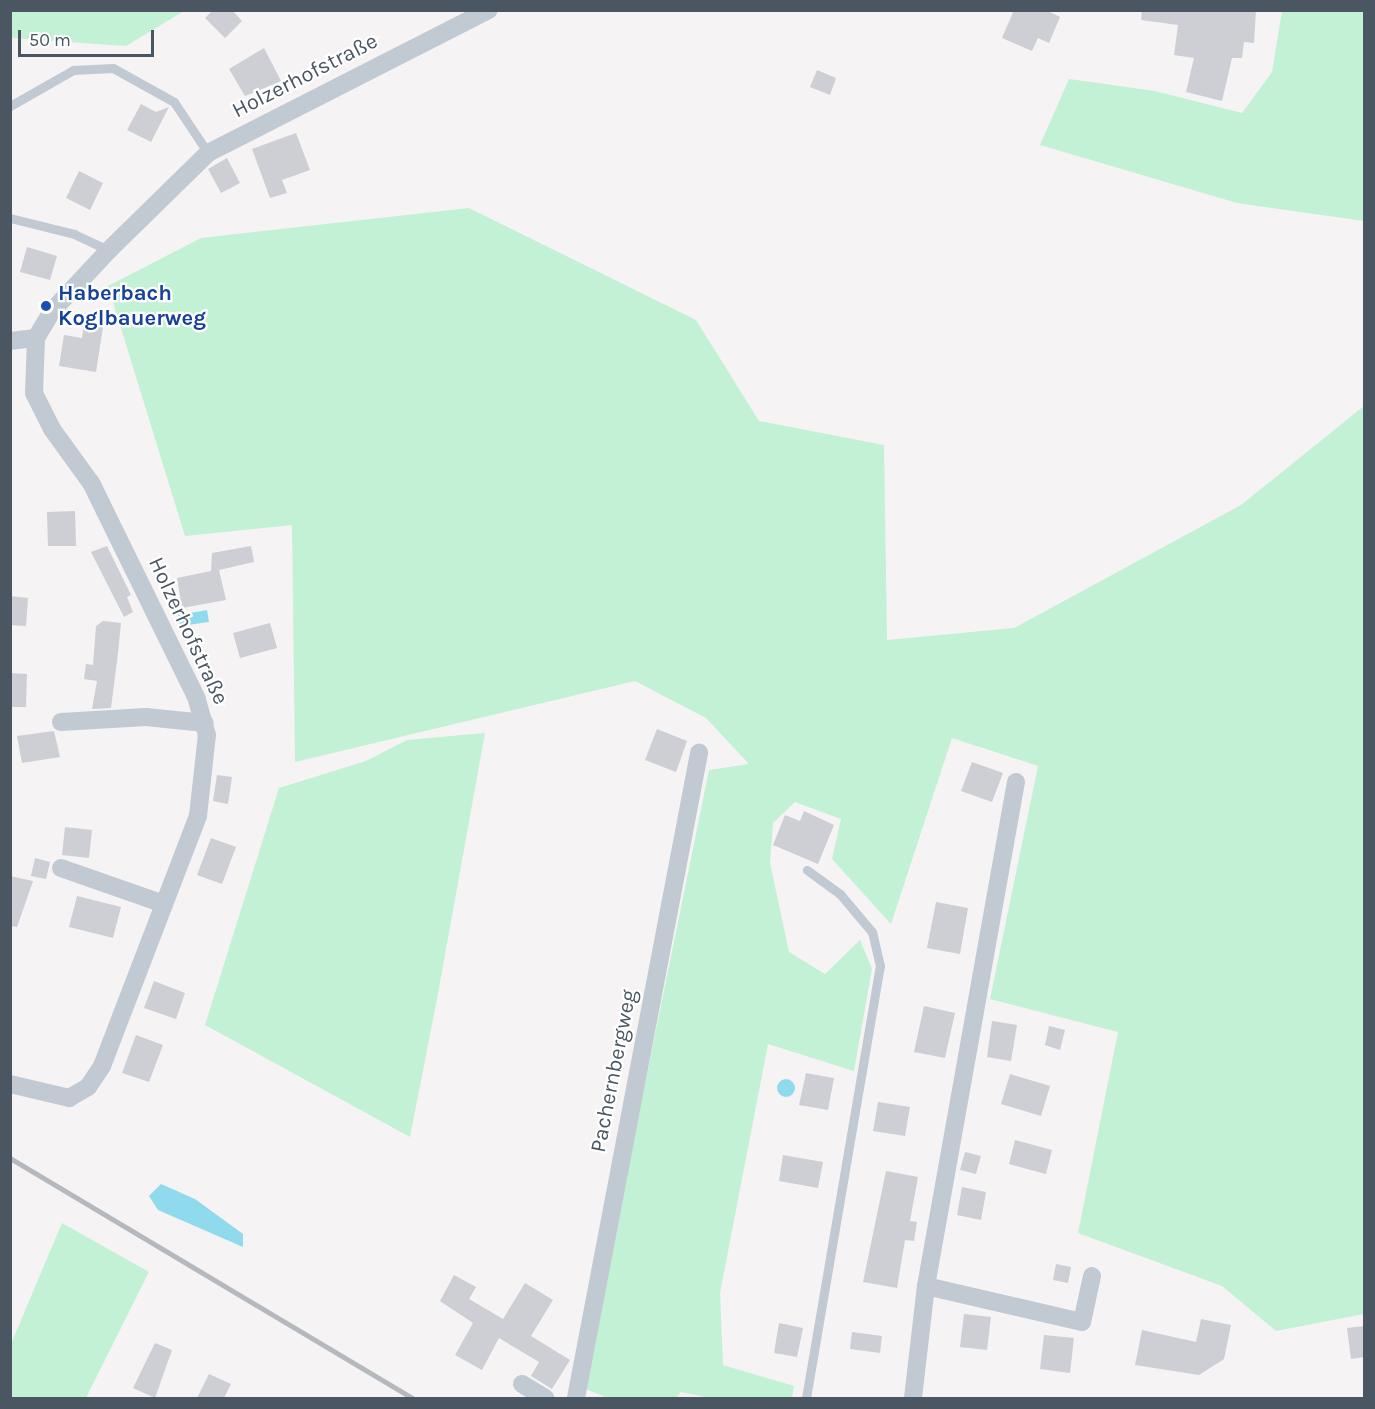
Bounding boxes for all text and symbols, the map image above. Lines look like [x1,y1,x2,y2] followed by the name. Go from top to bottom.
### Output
[21,18,158,56] scale bar
[228,28,382,124] street label: Holzerhofstraße
[29,29,71,51] text: 50 m
[58,280,206,332] place label: Haberbach Koglbauerweg
[39,299,53,313] marker: Haberbach Koglbauerweg
[142,553,234,709] street label: Holzerhofstraße
[585,987,643,1155] street label: Pachernbergweg

